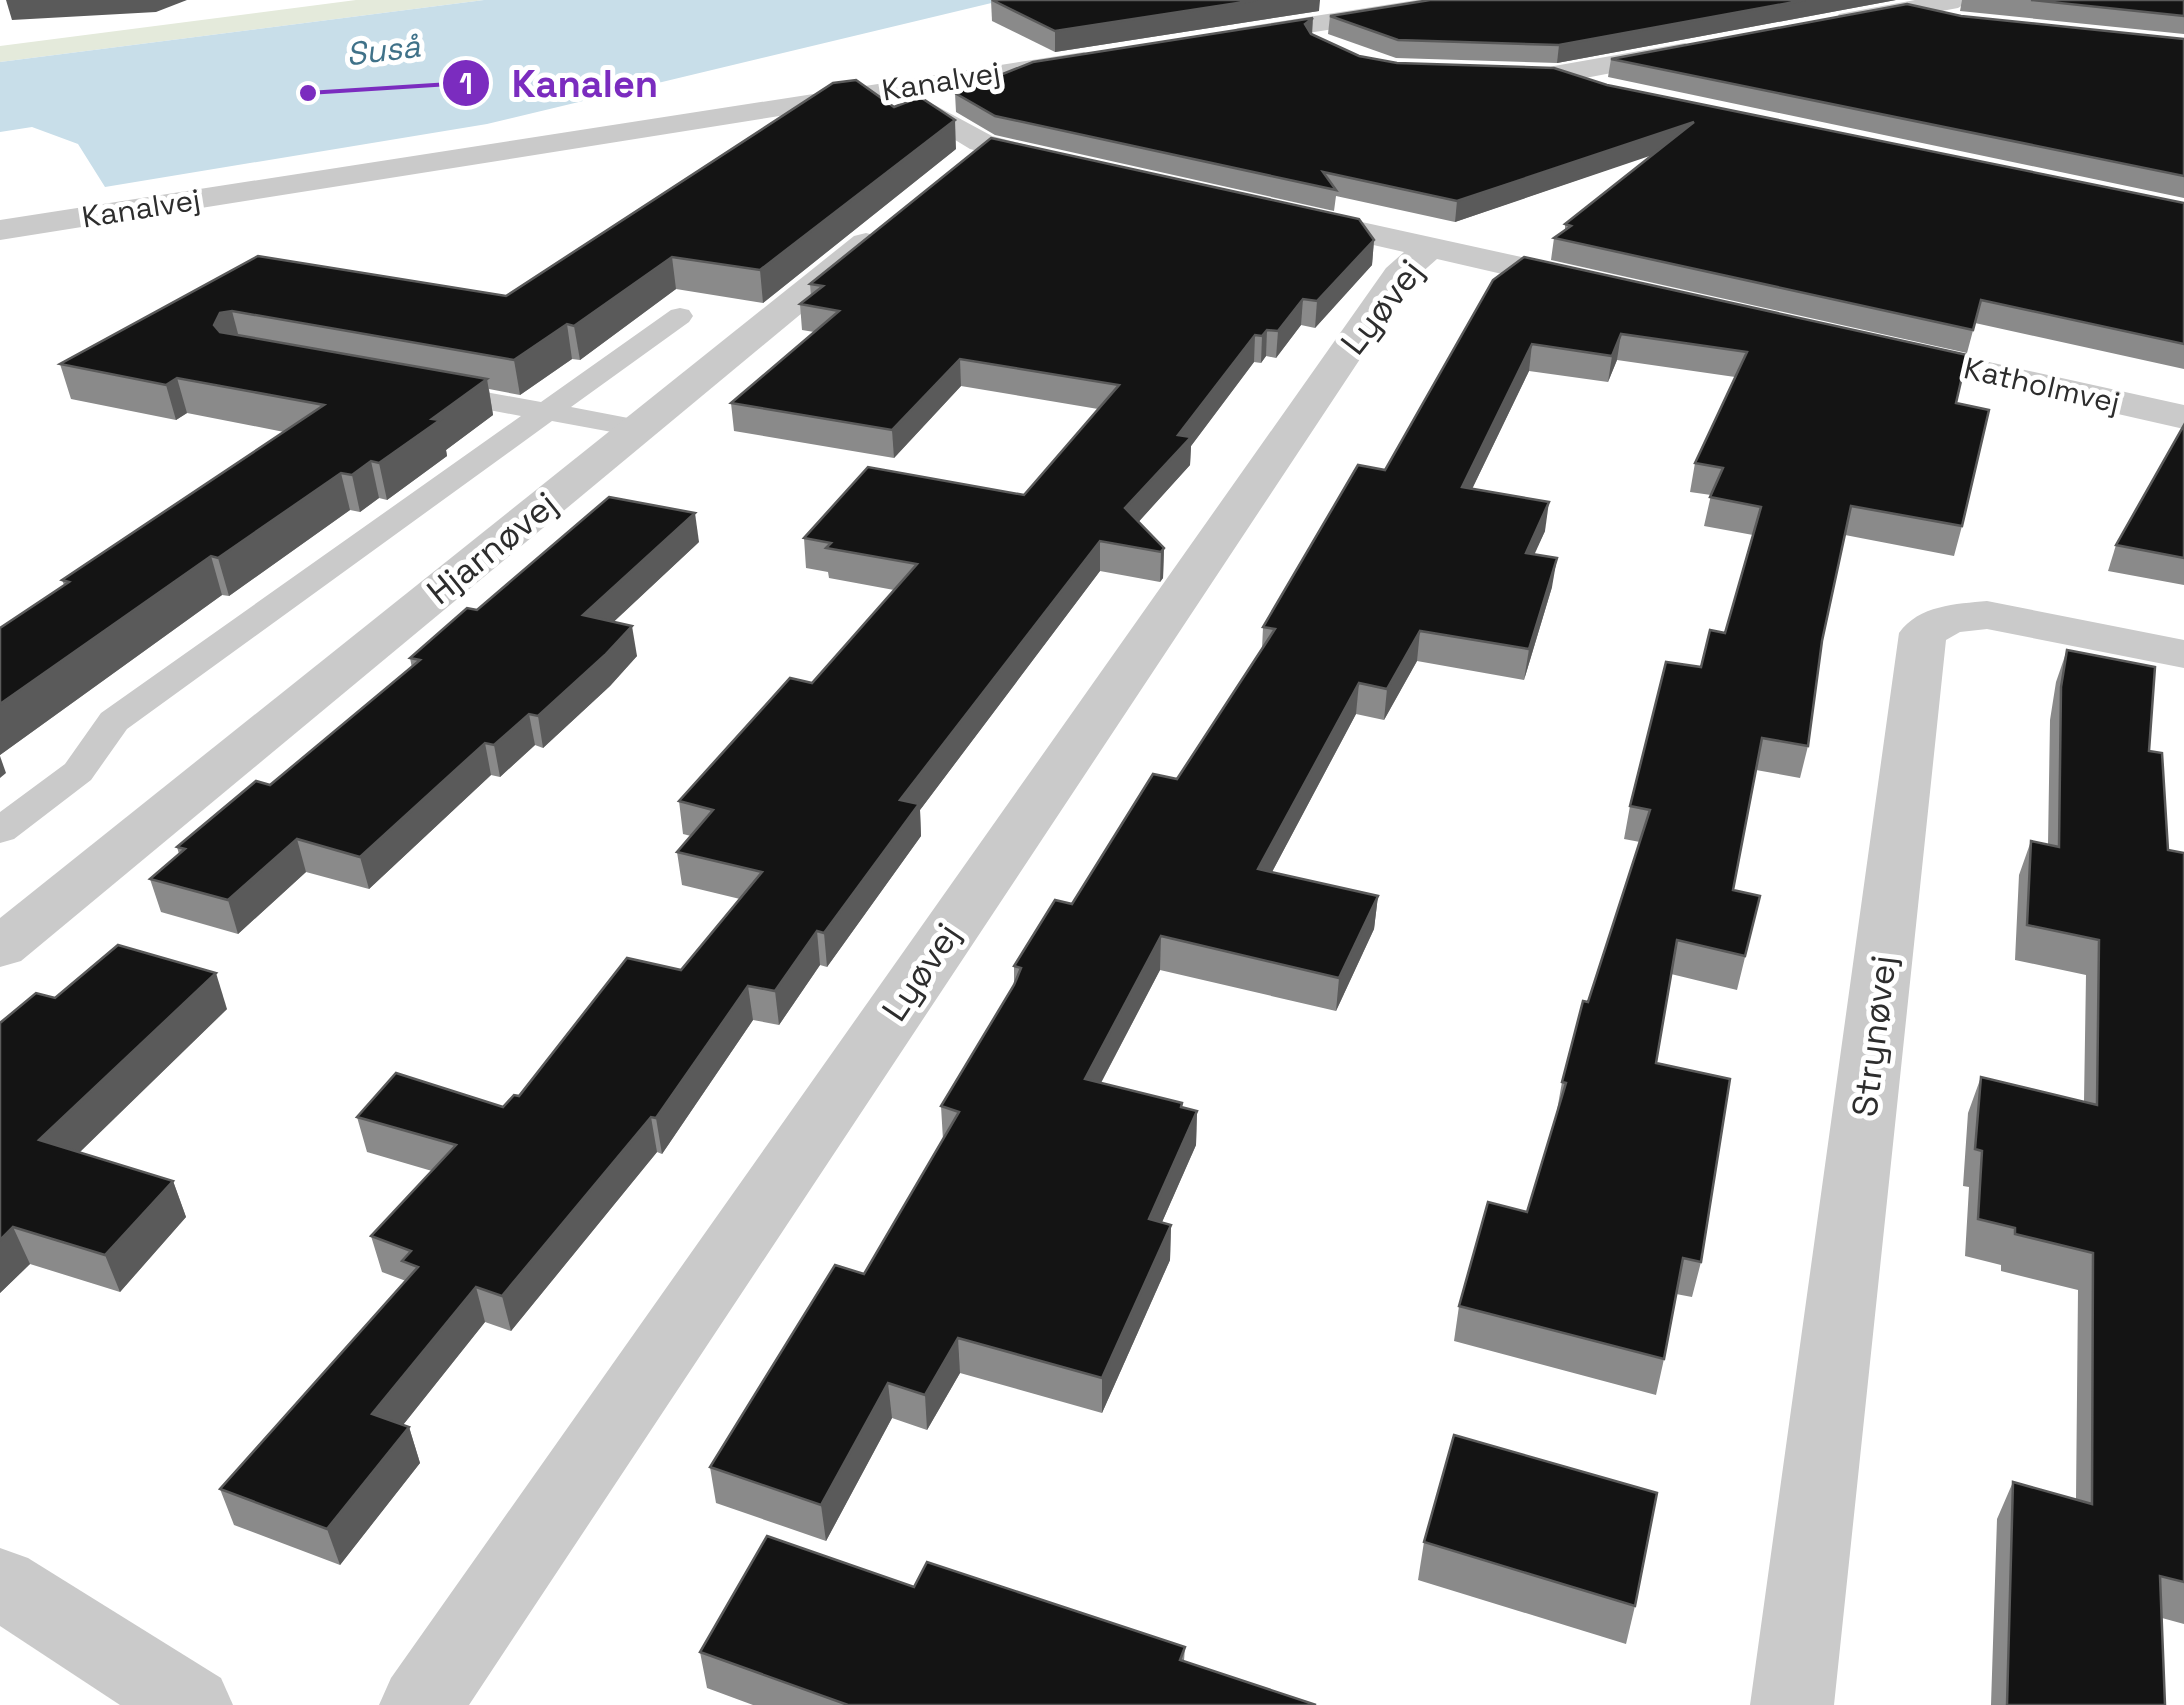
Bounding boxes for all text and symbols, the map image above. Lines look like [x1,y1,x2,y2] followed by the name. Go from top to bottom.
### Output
[344,26,423,74] water label: Suså
[441,49,678,117] callout: Kanalen
[879,52,1003,110] street label: Kanalvej
[512,60,658,108] text: Kanalen
[459,64,473,103] text: 1
[79,179,203,237] street label: Kanalvej
[1331,251,1433,363] street label: Lyøvej
[1960,348,2124,422] street label: Katholmvej
[418,482,566,614] street label: Hjarnøvej
[872,915,970,1029] street label: Lyøvej
[1842,953,1906,1119] street label: Strynøvej

